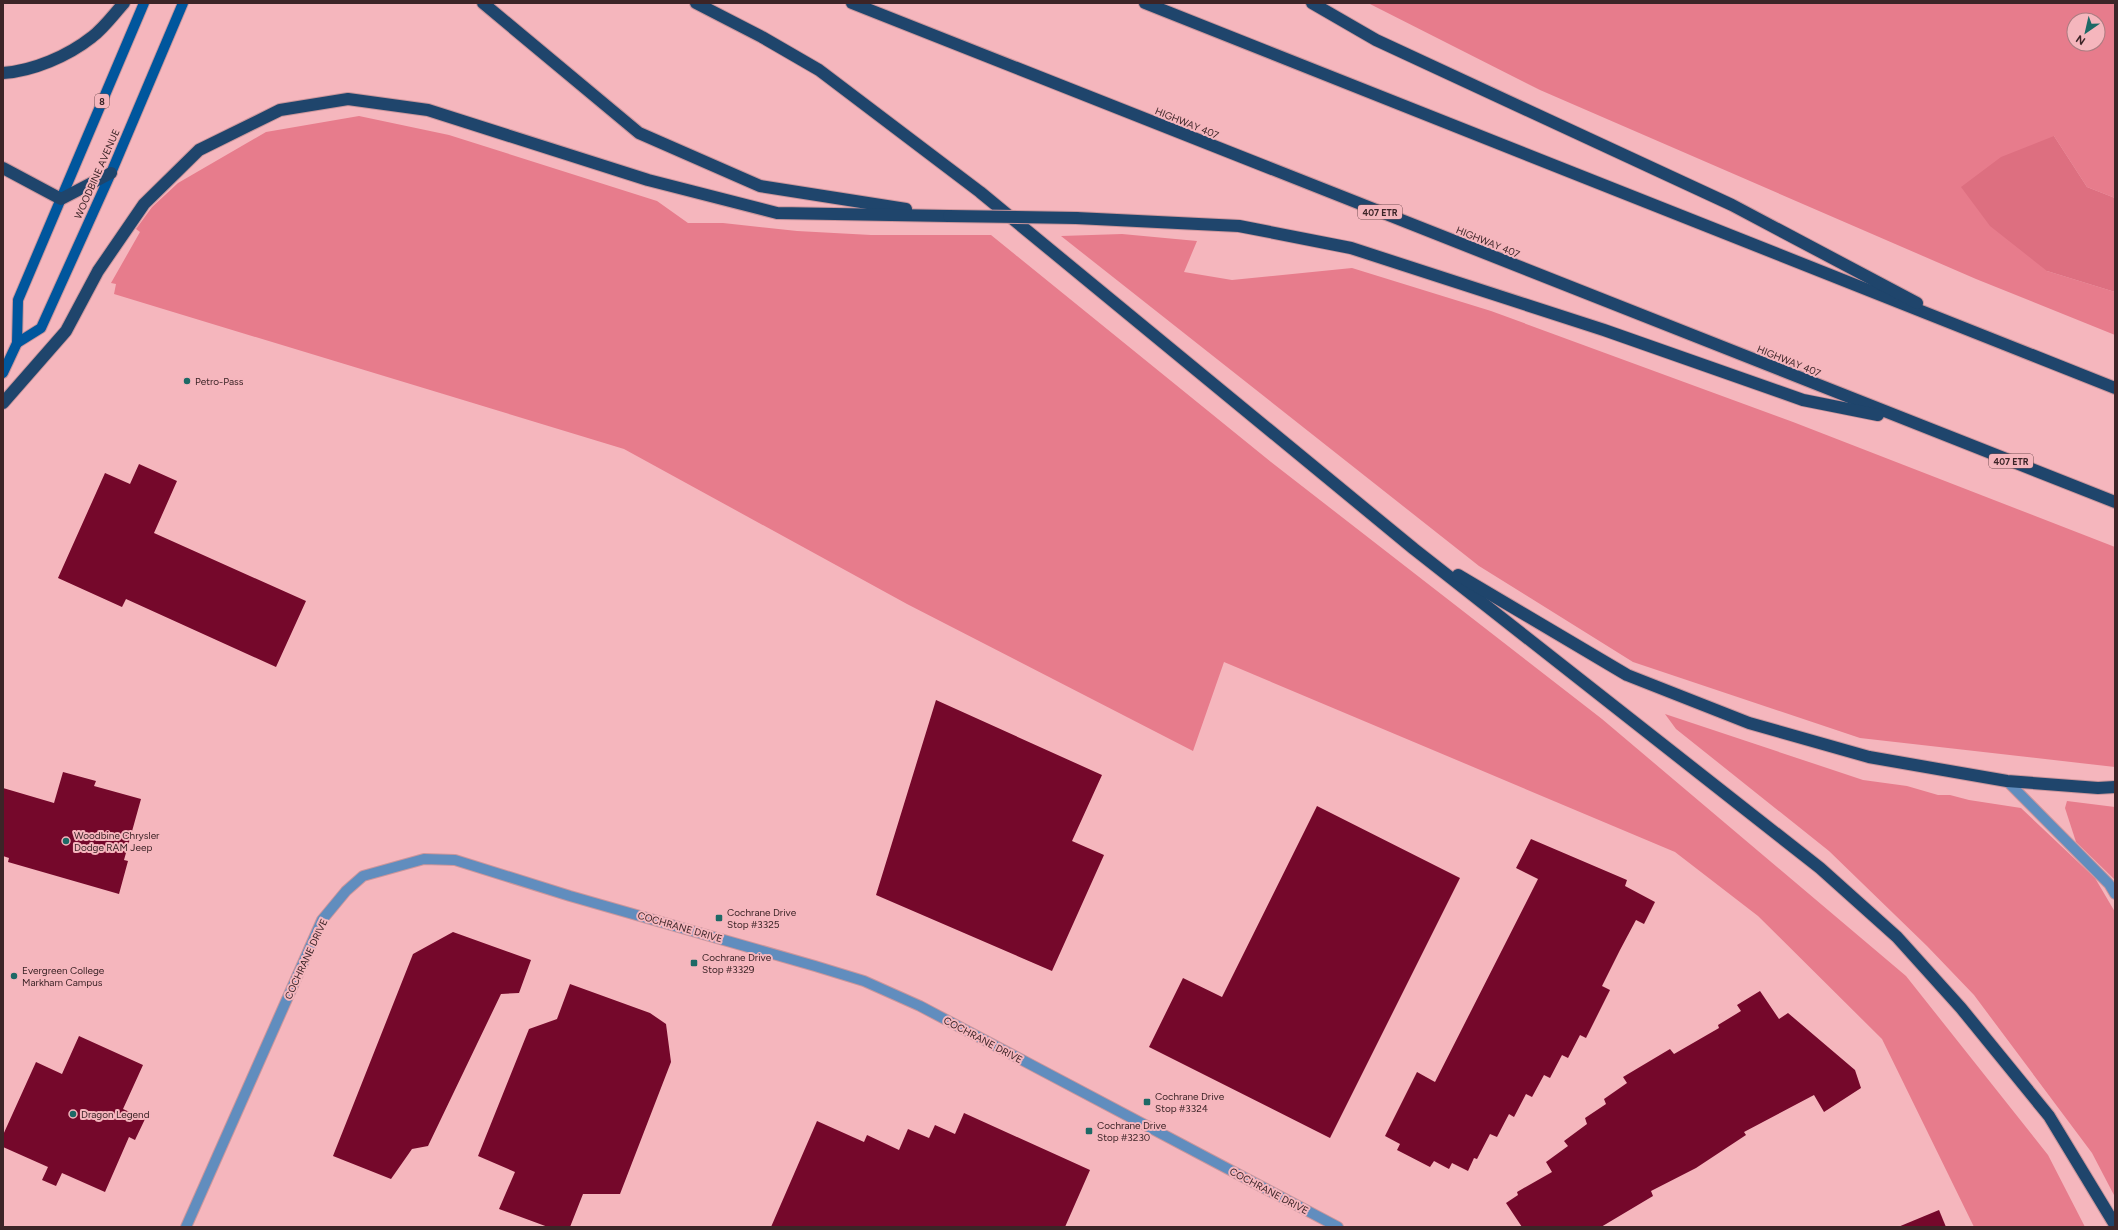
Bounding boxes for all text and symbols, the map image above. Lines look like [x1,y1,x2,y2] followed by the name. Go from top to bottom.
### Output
[2066,12,2106,52] north arrow
[2074,32,2088,48] text: N
[95,94,109,108] road number: 8
[1153,104,1221,142] street label: HIGHWAY 407
[71,127,123,221] street label: WOODBINE AVENUE
[1358,205,1402,219] road number: 407 ETR
[1454,223,1522,261] street label: HIGHWAY 407
[1755,342,1823,380] street label: HIGHWAY 407
[195,375,244,388] place label: Petro-Pass
[182,376,192,386] marker: Petro-Pass
[1989,454,2033,468] road number: 407 ETR
[74,829,160,854] place label: Woodbine Chrysler Dodge RAM Jeep
[61,836,71,846] marker: Woodbine Chrysler Dodge RAM Jeep
[727,906,797,931] place label: Cochrane Drive Stop #3325
[636,909,724,945] street label: COCHRANE DRIVE
[714,913,724,923] marker: Cochrane Drive Stop #3325
[282,917,330,1001] street label: COCHRANE DRIVE
[702,951,772,976] place label: Cochrane Drive Stop #3329
[689,958,699,968] marker: Cochrane Drive Stop #3329
[22,964,105,989] place label: Evergreen College Markham Campus
[9,971,19,981] marker: Evergreen College Markham Campus
[941,1014,1025,1066] street label: COCHRANE DRIVE
[1155,1090,1225,1115] place label: Cochrane Drive Stop #3324
[1142,1097,1152,1107] marker: Cochrane Drive Stop #3324
[81,1108,150,1121] place label: Dragon Legend
[68,1109,78,1119] marker: Dragon Legend
[1097,1119,1167,1144] place label: Cochrane Drive Stop #3230
[1084,1126,1094,1136] marker: Cochrane Drive Stop #3230
[1227,1165,1311,1217] street label: COCHRANE DRIVE

